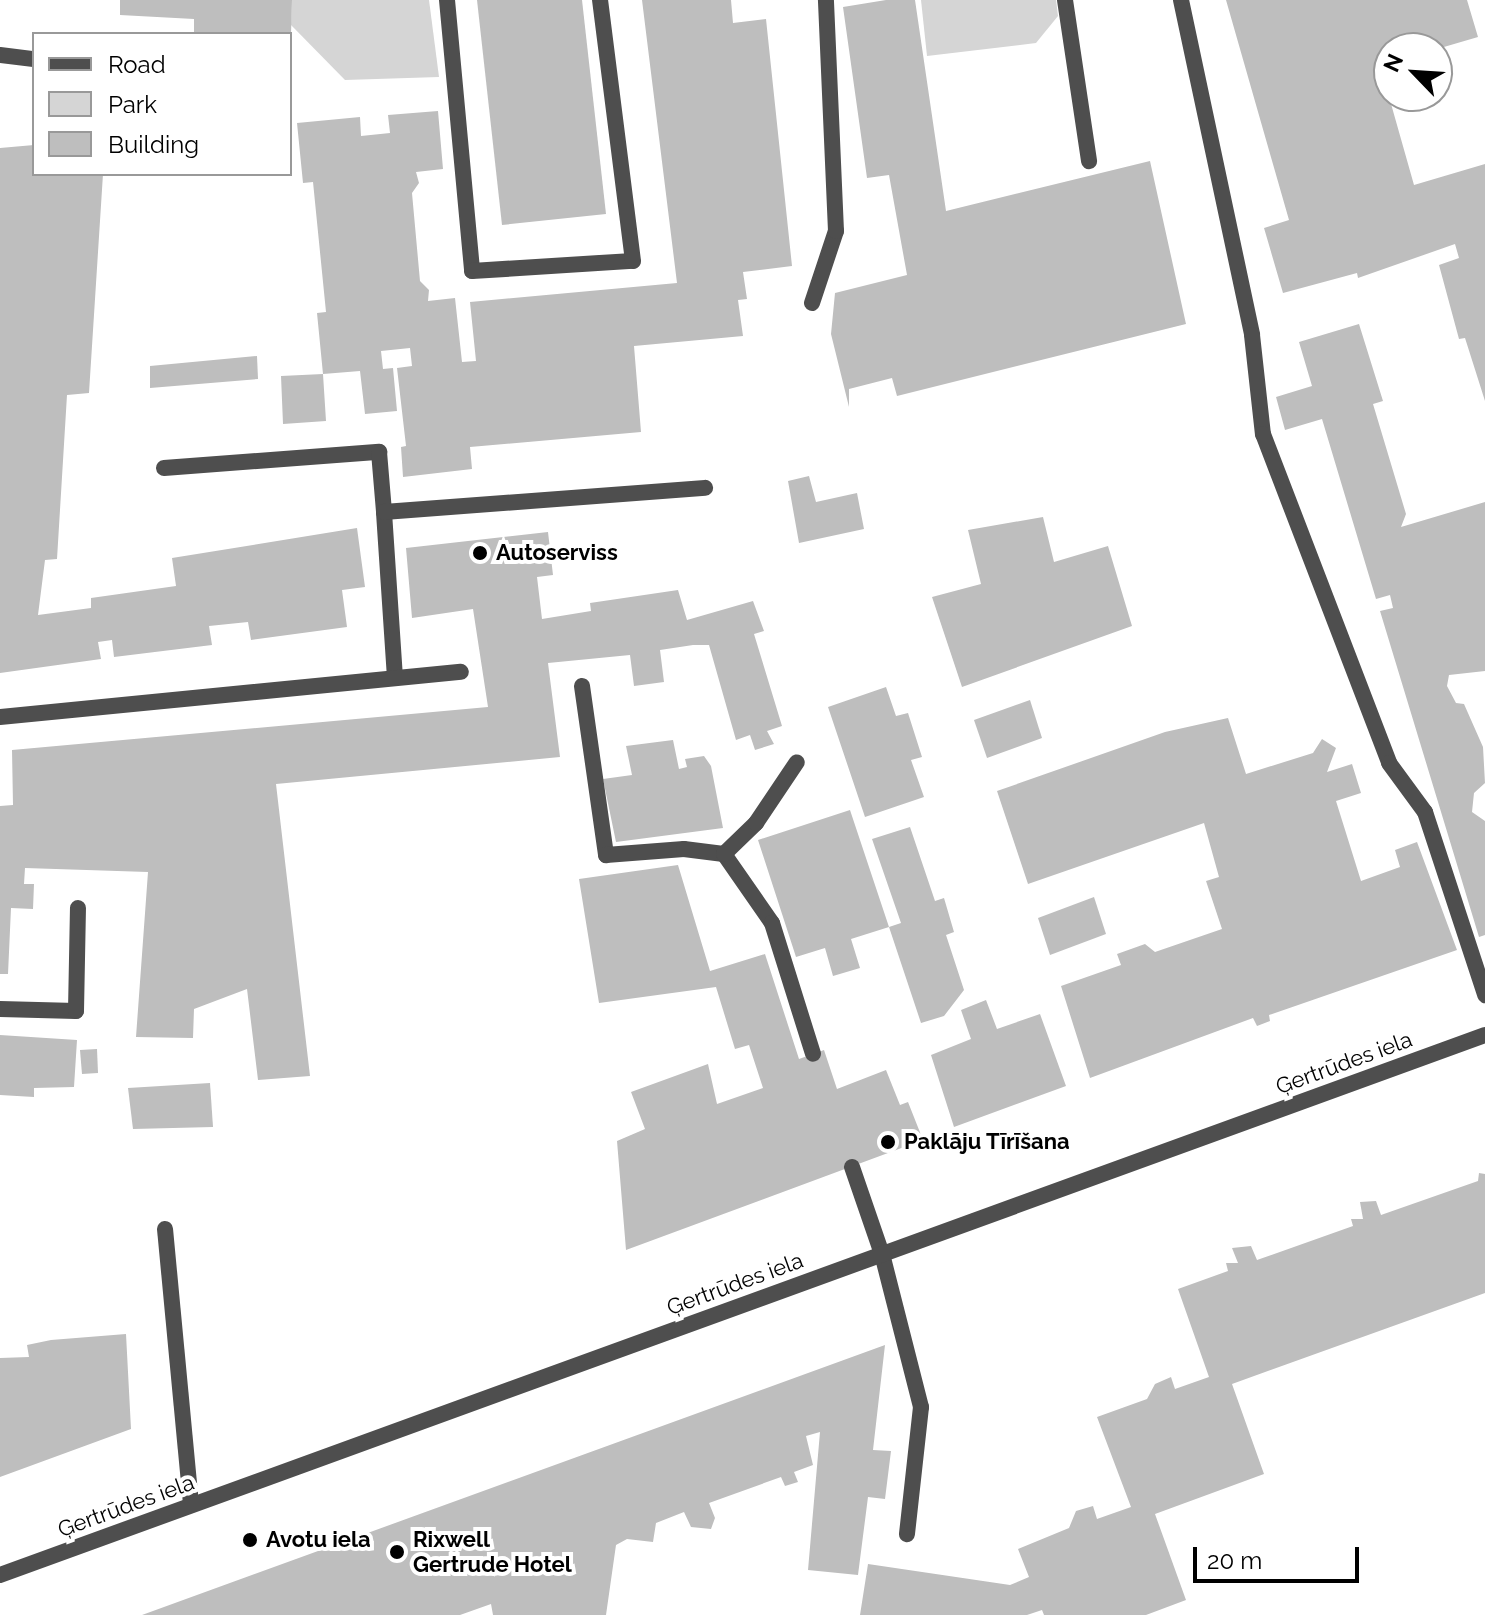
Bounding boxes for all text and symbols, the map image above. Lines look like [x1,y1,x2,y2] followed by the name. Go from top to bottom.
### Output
[32,32,292,176] legend
[1373,32,1453,112] north arrow
[108,50,166,79] text: Road
[1378,50,1408,76] text: N
[108,90,157,119] text: Park
[108,130,199,159] text: Building
[496,540,618,566] place label: Autoserviss
[471,544,489,562] marker: Autoserviss
[1272,1026,1416,1100] street label: Ģertrūdes iela
[904,1129,1070,1155] place label: Paklāju Tīrīšana
[879,1133,897,1151] marker: Paklāju Tīrīšana
[663,1247,807,1321] street label: Ģertrūdes iela
[54,1469,198,1543] street label: Ģertrūdes iela
[413,1526,572,1578] place label: Rixwell Gertrude Hotel
[266,1527,371,1553] place label: Avotu iela
[241,1531,259,1549] marker: Avotu iela
[1197,1531,1363,1581] scale bar
[388,1543,406,1561] marker: Rixwell Gertrude Hotel
[1207,1546,1262,1575] text: 20 m

